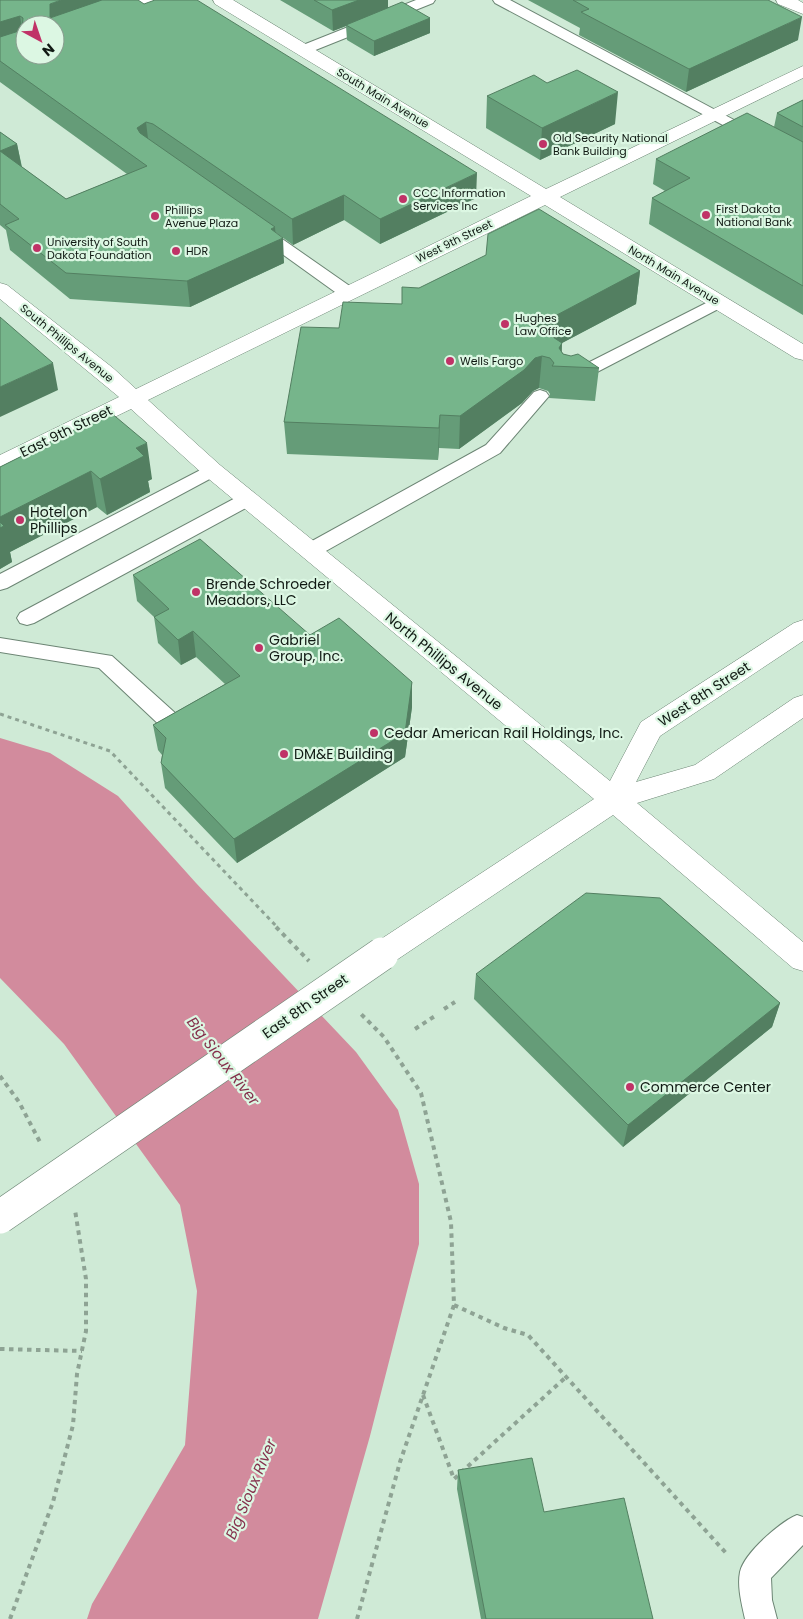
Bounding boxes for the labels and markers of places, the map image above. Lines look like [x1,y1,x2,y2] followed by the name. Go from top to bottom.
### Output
[553,130,668,159] place label: Old Security National Bank Building
[537,138,549,150] marker: Old Security National Bank Building
[413,185,505,214] place label: CCC Information Services Inc
[397,193,409,205] marker: CCC Information Services Inc
[716,201,792,230] place label: First Dakota National Bank
[165,202,238,231] place label: Phillips Avenue Plaza
[700,209,712,221] marker: First Dakota National Bank
[149,210,161,222] marker: Phillips Avenue Plaza
[47,234,152,263] place label: University of South Dakota Foundation
[31,242,43,254] marker: University of South Dakota Foundation
[186,243,208,259] place label: HDR
[170,245,182,257] marker: HDR
[515,310,571,339] place label: Hughes Law Office
[499,318,511,330] marker: Hughes Law Office
[460,353,523,369] place label: Wells Fargo
[444,355,456,367] marker: Wells Fargo
[30,502,88,538] place label: Hotel on Phillips
[14,514,26,526] marker: Hotel on Phillips
[206,574,331,610] place label: Brende Schroeder Meadors, LLC
[190,586,202,598] marker: Brende Schroeder Meadors, LLC
[269,630,343,666] place label: Gabriel Group, Inc.
[253,642,265,654] marker: Gabriel Group, Inc.
[384,723,623,743] place label: Cedar American Rail Holdings, Inc.
[368,727,380,739] marker: Cedar American Rail Holdings, Inc.
[294,744,393,764] place label: DM&E Building
[278,748,290,760] marker: DM&E Building
[640,1077,771,1097] place label: Commerce Center
[624,1081,636,1093] marker: Commerce Center

